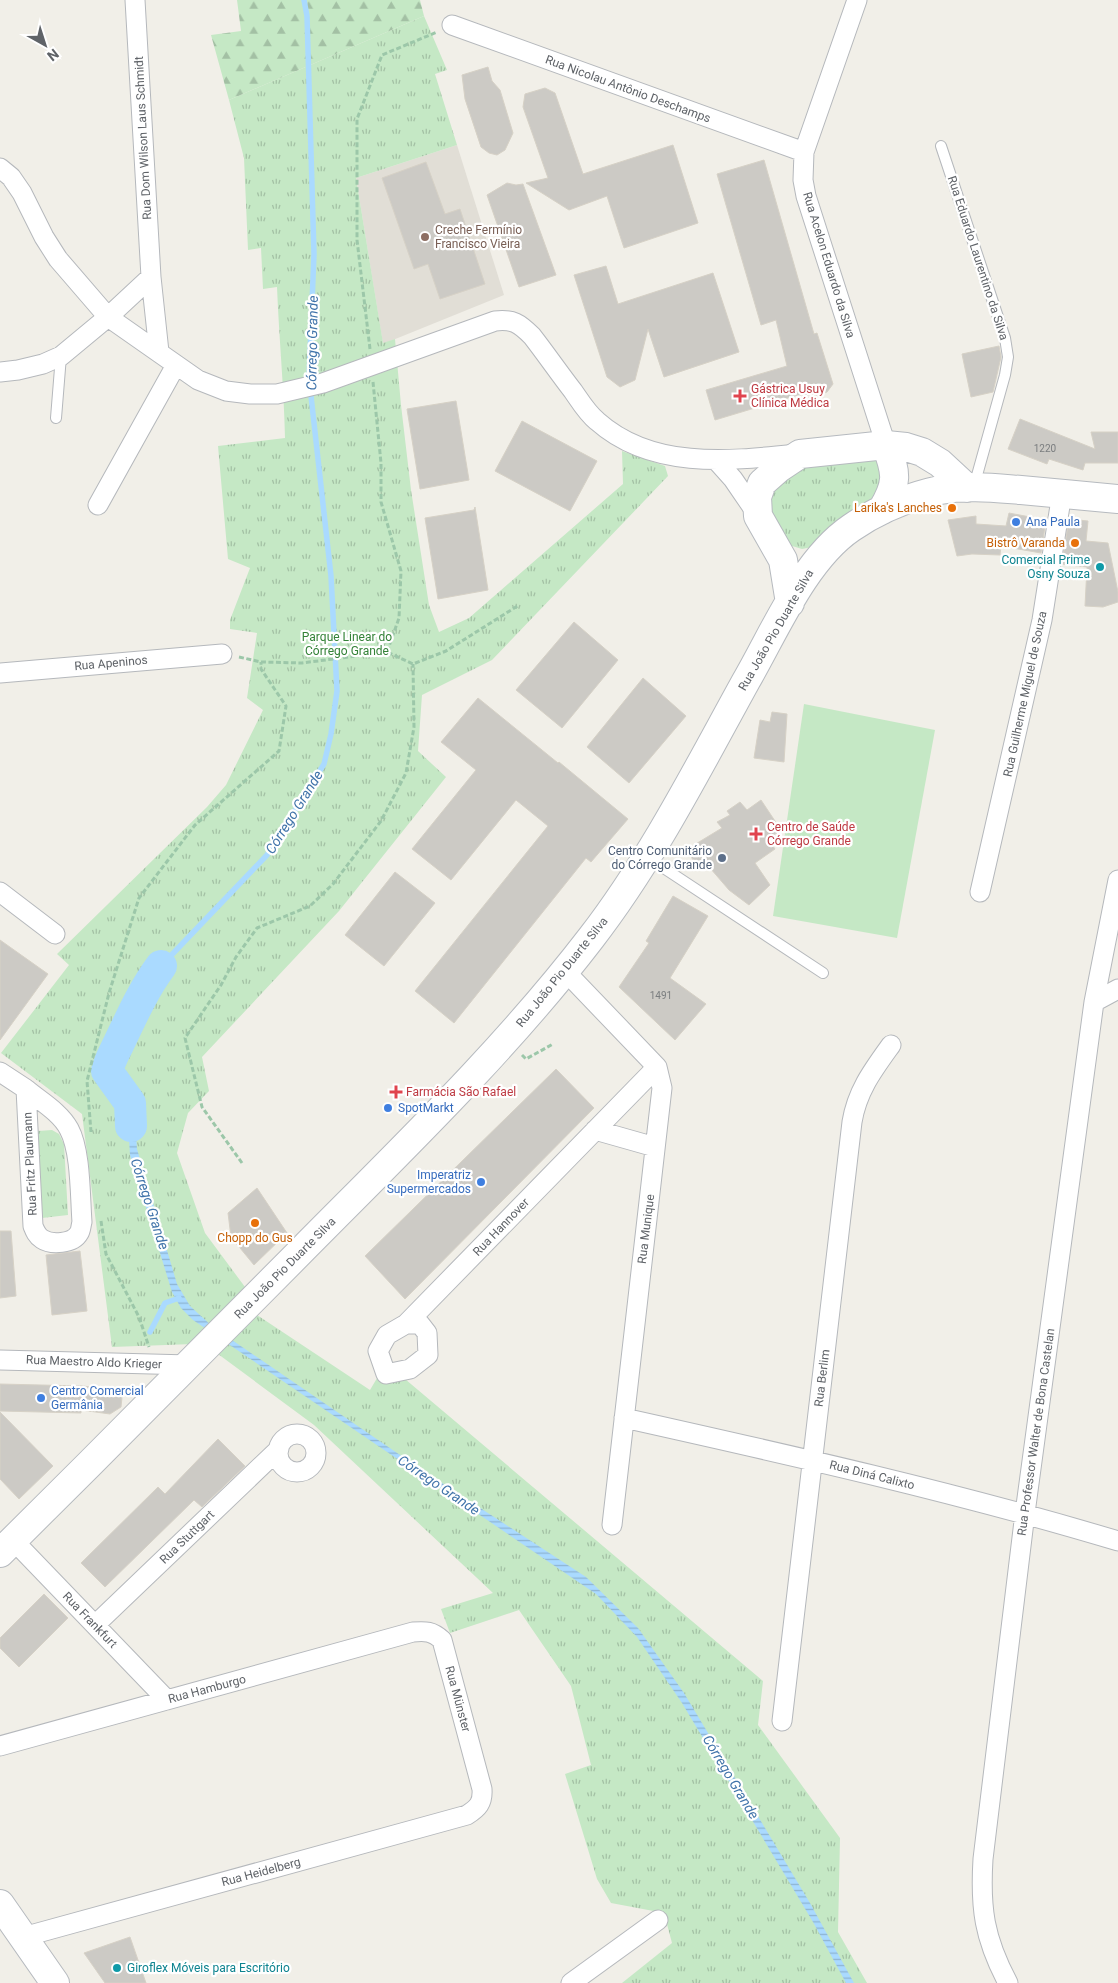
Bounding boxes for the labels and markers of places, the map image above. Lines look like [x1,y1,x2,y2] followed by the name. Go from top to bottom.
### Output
[435,223,522,251] place label: Creche Fermínio Francisco Vieira
[419,231,431,243] marker: Creche Fermínio Francisco Vieira
[751,382,829,410] place label: Gástrica Usuy Clínica Médica
[733,389,747,403] marker: Gástrica Usuy Clínica Médica
[854,501,942,515] place label: Larika's Lanches
[946,502,958,514] marker: Larika's Lanches
[1026,515,1080,529] place label: Ana Paula
[1010,516,1022,528] marker: Ana Paula
[987,536,1065,550] place label: Bistrô Varanda
[1069,537,1081,549] marker: Bistrô Varanda
[1001,553,1090,581] place label: Comercial Prime Osny Souza
[1094,561,1106,573] marker: Comercial Prime Osny Souza
[767,820,855,848] place label: Centro de Saúde Córrego Grande
[749,827,763,841] marker: Centro de Saúde Córrego Grande
[608,844,712,872] place label: Centro Comunitário do Córrego Grande
[716,852,728,864] marker: Centro Comunitário do Córrego Grande
[406,1085,516,1099] place label: Farmácia São Rafael
[390,1086,402,1098] marker: Farmácia São Rafael
[398,1101,454,1115] place label: SpotMarkt
[382,1102,394,1114] marker: SpotMarkt
[387,1168,471,1196] place label: Imperatriz Supermercados
[475,1176,487,1188] marker: Imperatriz Supermercados
[249,1217,261,1229] marker: Chopp do Gus
[217,1231,293,1245] place label: Chopp do Gus
[51,1384,144,1412] place label: Centro Comercial Germânia
[35,1392,47,1404] marker: Centro Comercial Germânia
[127,1961,290,1975] place label: Giroflex Móveis para Escritório
[111,1962,123,1974] marker: Giroflex Móveis para Escritório

